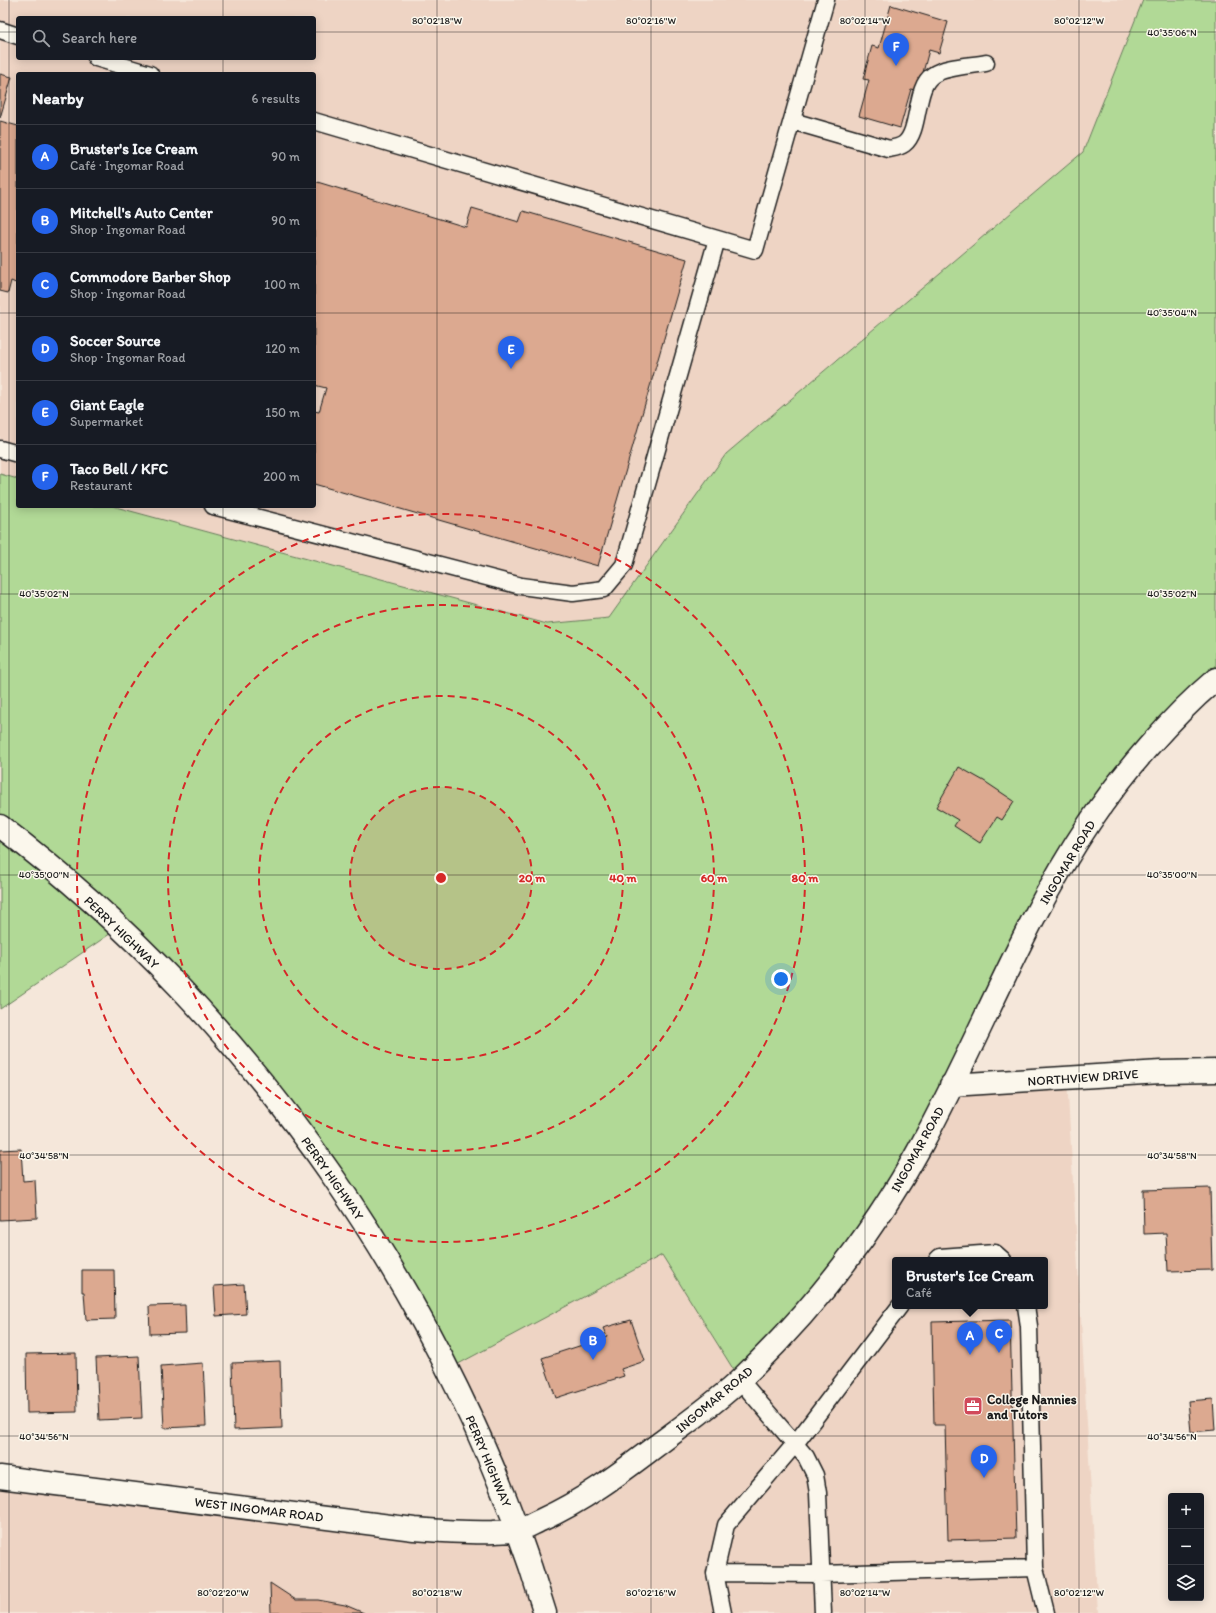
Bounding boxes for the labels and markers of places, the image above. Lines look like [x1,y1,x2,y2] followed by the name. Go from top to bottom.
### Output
[883,33,909,66] pin: F
[498,336,524,369] pin: E
[434,871,448,885] centre of rings
[986,1320,1012,1353] pin: C
[957,1322,983,1355] pin: A
[580,1327,606,1360] pin: B
[987,1392,1077,1422] place label: College Nannies and Tutors
[962,1395,984,1417] office icon: College Nannies and Tutors
[971,1445,997,1478] pin: D

